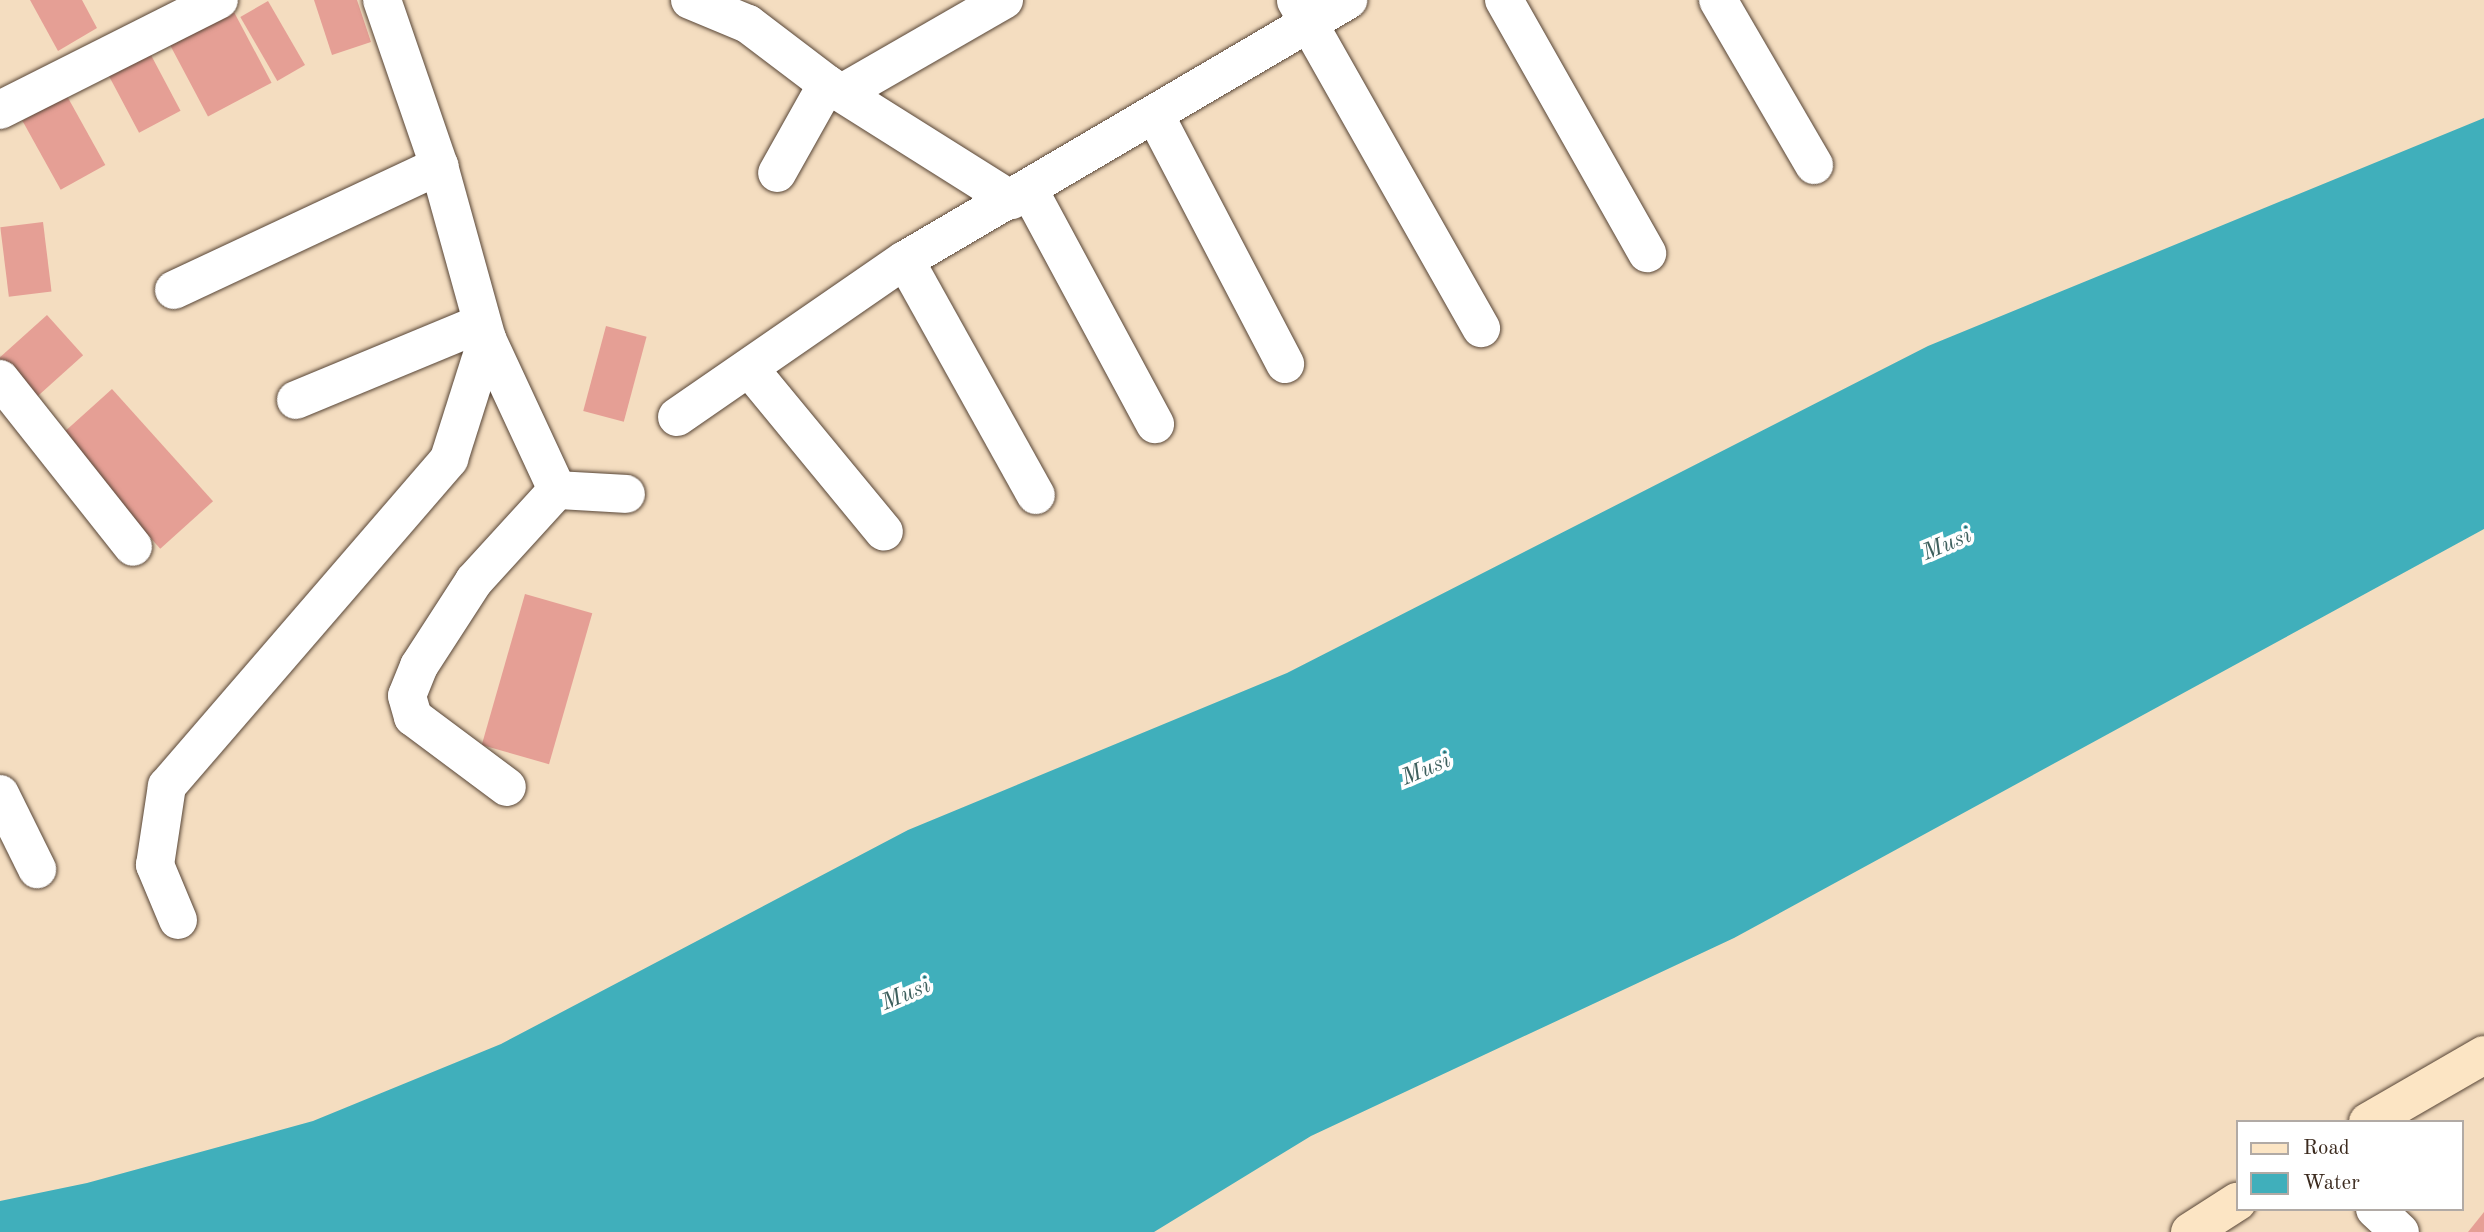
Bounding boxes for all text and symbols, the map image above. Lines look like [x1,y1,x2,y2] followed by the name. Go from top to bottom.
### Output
[1918,522,1976,568] water label: Musi
[1397,747,1455,793] water label: Musi
[877,972,935,1018] water label: Musi
[2236,1120,2463,1211] legend
[2303,1138,2350,1159] text: Road
[2303,1173,2360,1194] text: Water

